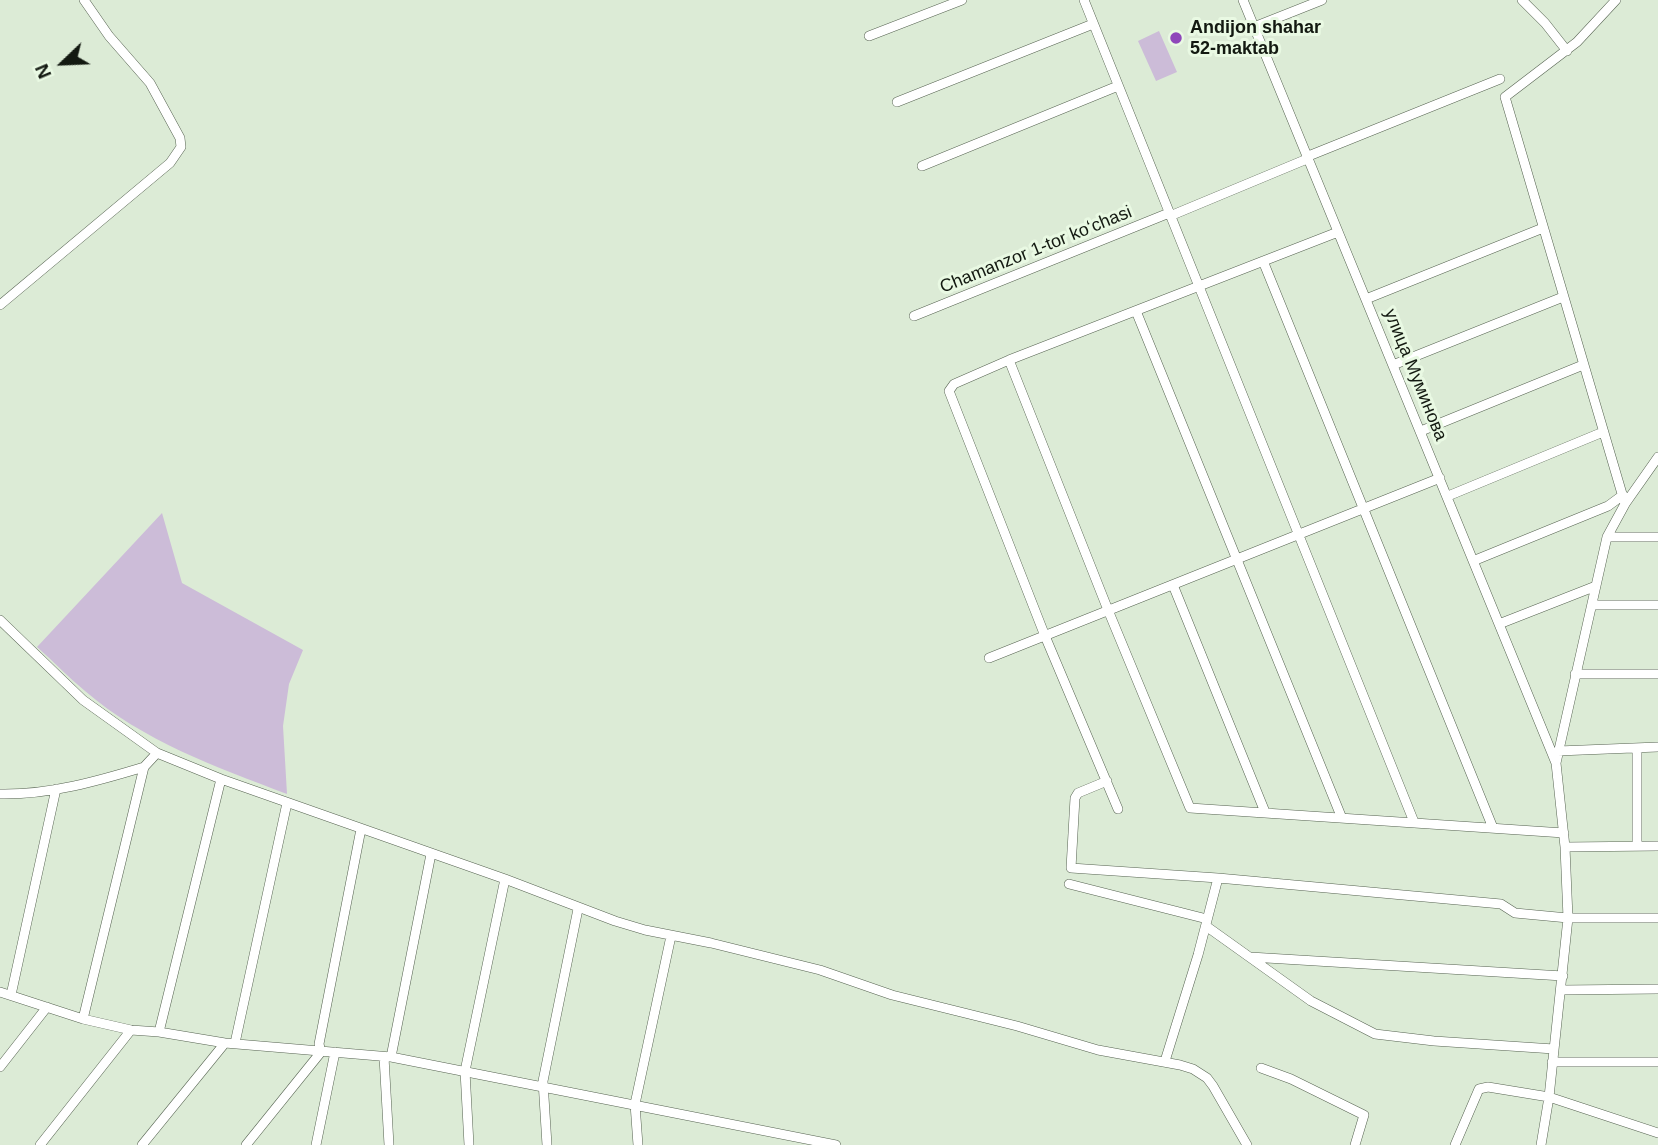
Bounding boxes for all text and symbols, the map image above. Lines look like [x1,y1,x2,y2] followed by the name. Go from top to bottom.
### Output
[1190,17,1321,60] place label: Andijon shahar 52-maktab
[28,28,98,98] north arrow
[1168,30,1184,46] marker: Andijon shahar 52-maktab
[31,61,56,82] text: N
[937,202,1135,298] street label: Chamanzor 1-tor koʻchasi
[1379,306,1451,444] street label: улица Муминова

